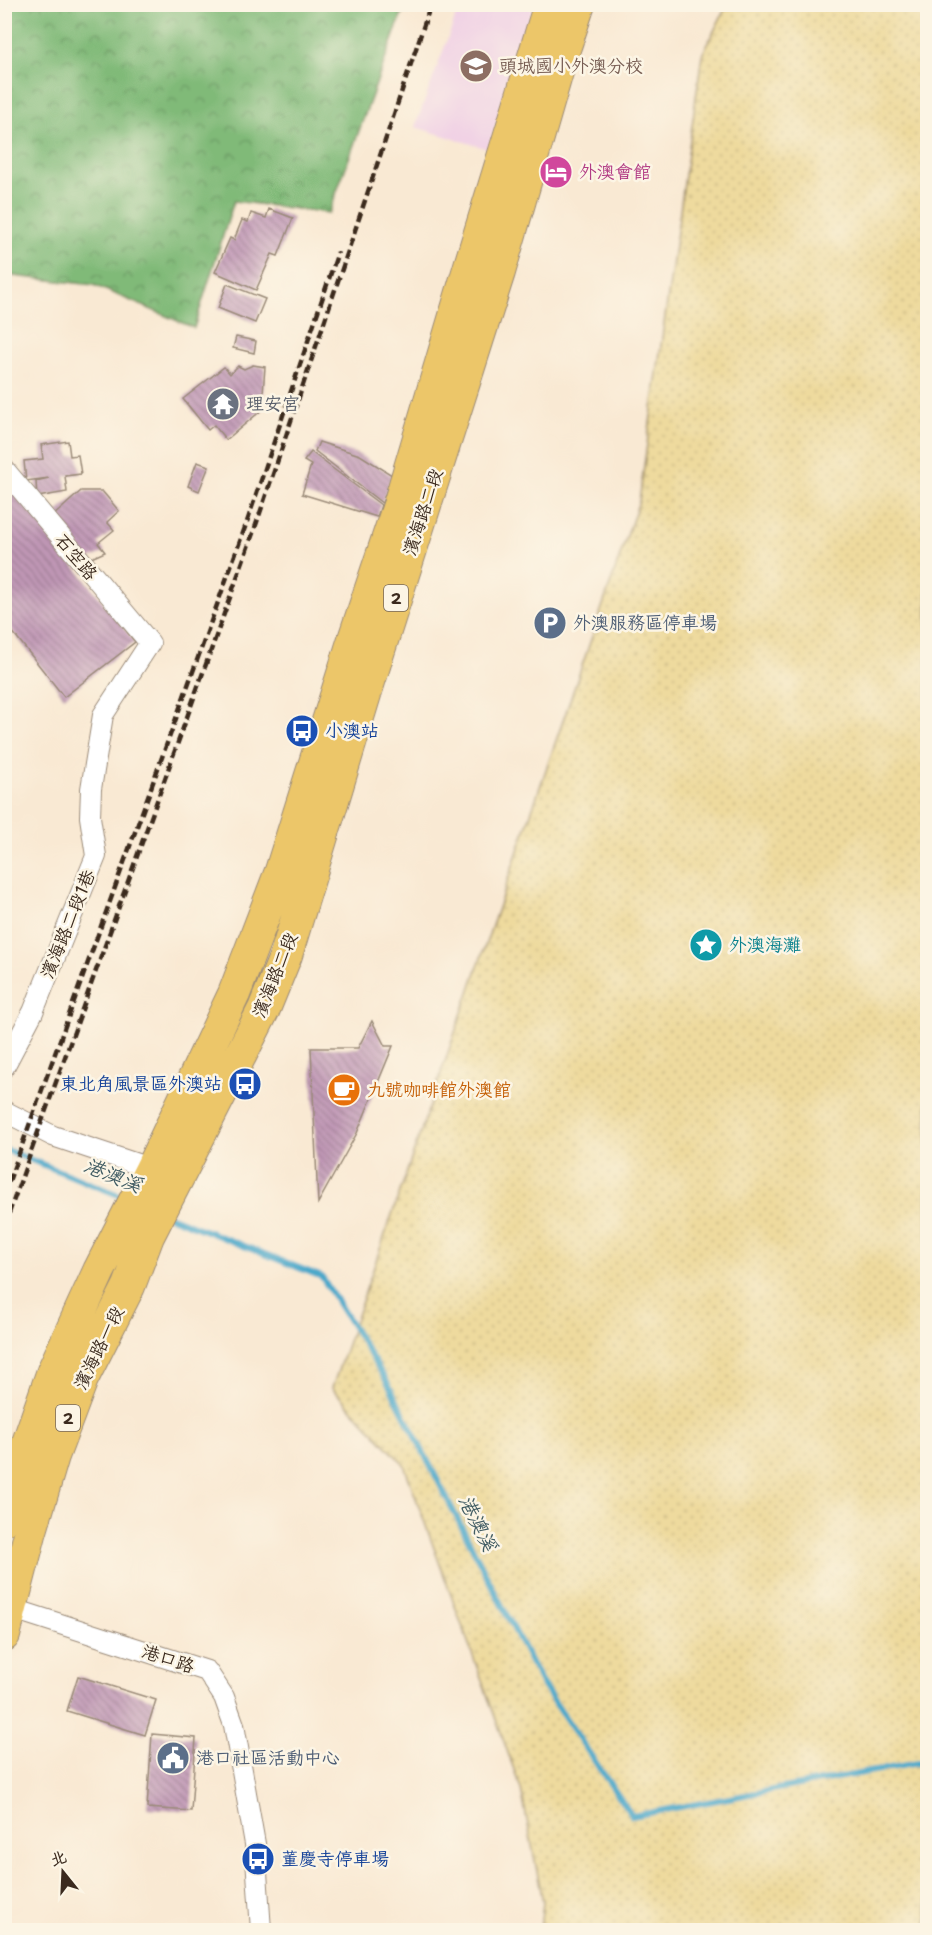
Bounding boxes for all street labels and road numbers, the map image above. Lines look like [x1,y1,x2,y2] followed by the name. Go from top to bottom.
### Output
[398,465,448,559] street label: 濱海路二段
[49,529,103,585] street label: 石空路
[384,585,408,611] road number: 2
[35,866,101,982] street label: 濱海路二段1巷
[247,929,303,1021] street label: 濱海路二段
[68,1302,130,1394] street label: 濱海路一段
[56,1405,80,1431] road number: 2
[139,1639,197,1679] street label: 港口路

